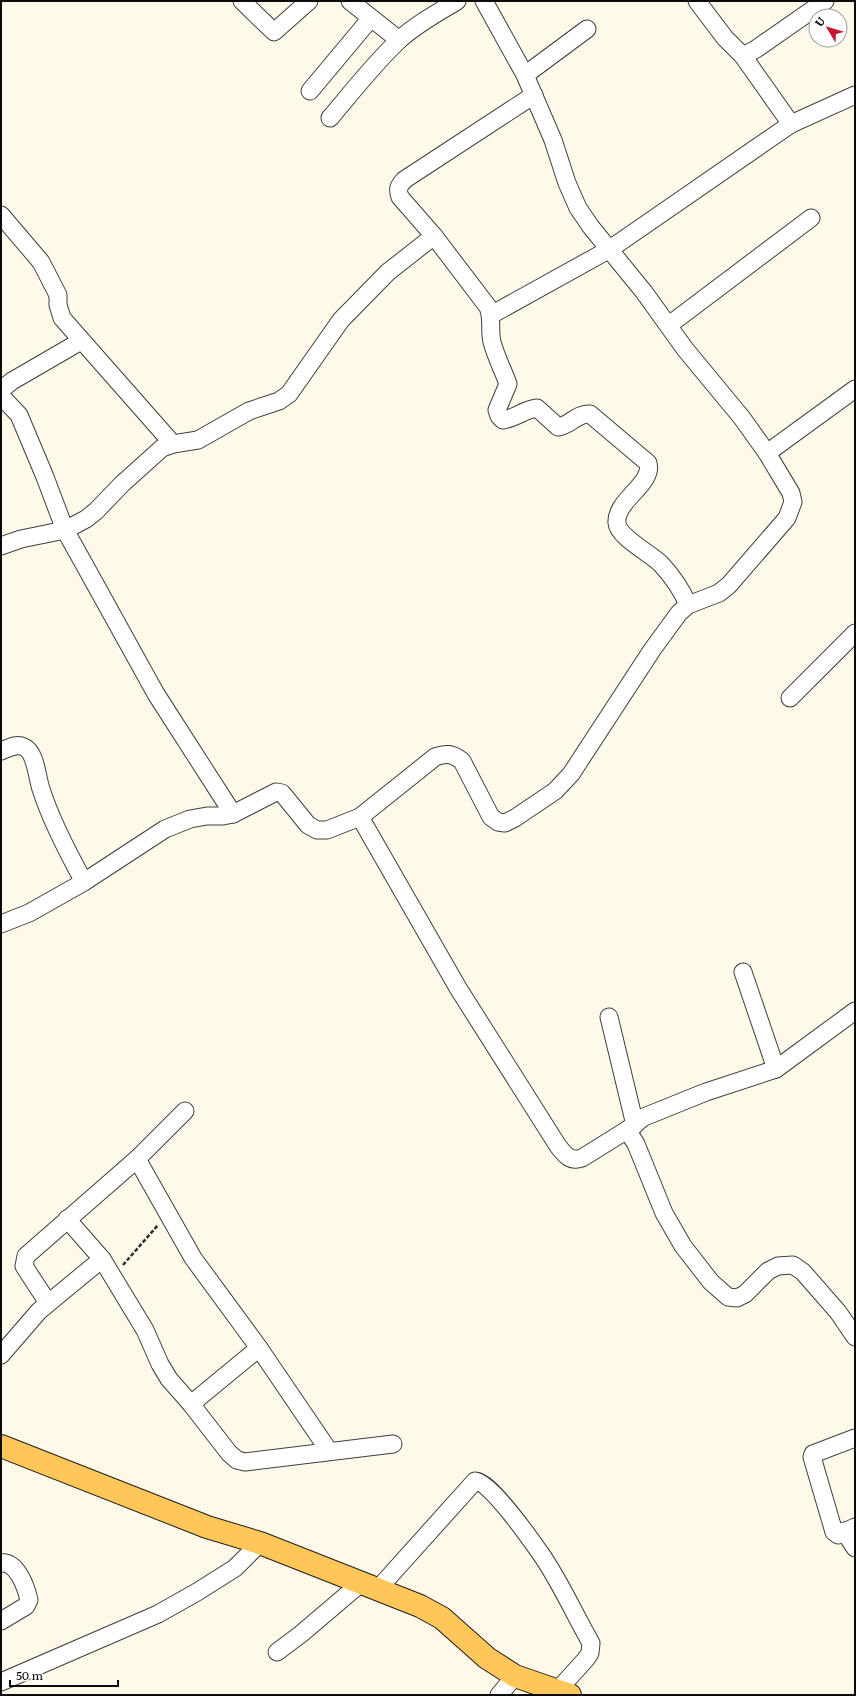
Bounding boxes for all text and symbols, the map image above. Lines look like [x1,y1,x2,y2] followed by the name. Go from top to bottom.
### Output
[808,8,848,48] north arrow
[810,13,829,30] text: U
[10,1662,118,1688] scale bar
[16,1666,43,1684] text: 50 m

